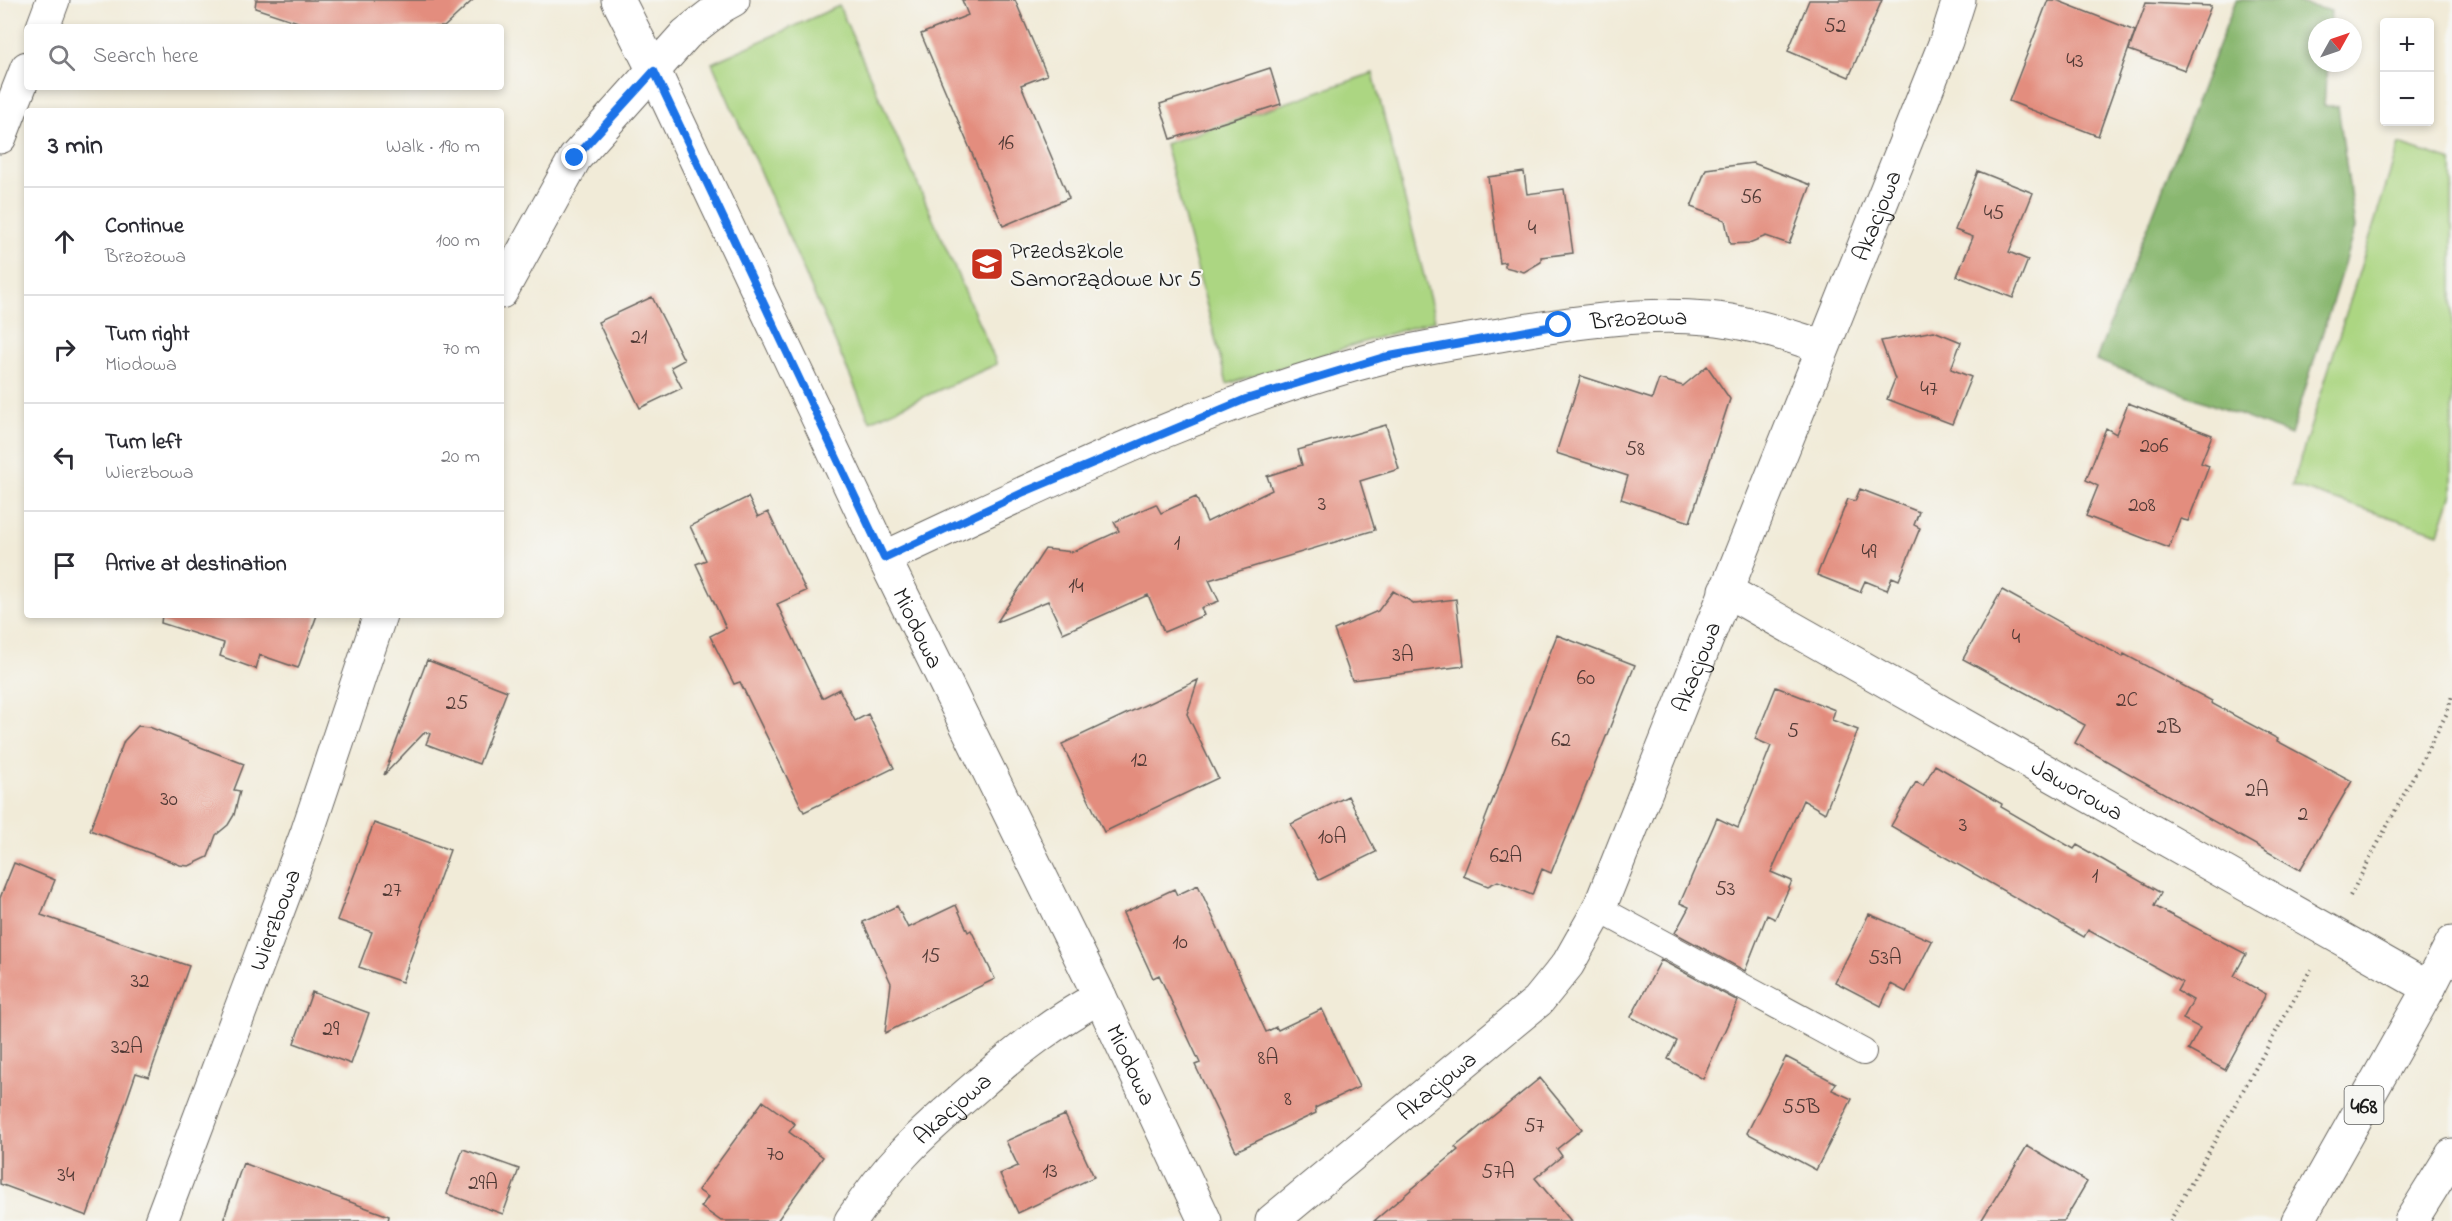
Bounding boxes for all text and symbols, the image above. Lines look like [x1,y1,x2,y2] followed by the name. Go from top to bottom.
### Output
[1824,12,1846,42] house number: 52
[2308,18,2362,72] north arrow
[2380,18,2434,126] map controls
[2380,18,2434,72] button: +
[24,24,504,90] search box
[45,41,78,74] icon: search
[93,41,198,73] text: Search here
[2066,47,2084,77] house number: 43
[2380,72,2434,126] button: −
[48,128,103,166] text: 3 min
[998,129,1014,159] house number: 16
[386,133,480,162] text: Walk · 190 m
[561,144,587,170] route end
[1845,166,1913,267] street label: Akacjowa
[1740,183,1762,213] house number: 56
[1984,199,2004,229] house number: 45
[105,211,184,243] text: Continue
[1528,214,1537,244] house number: 4
[48,225,81,258] icon: ahead
[436,227,480,256] text: 100 m
[1010,235,1202,298] place label: Przedszkole Samorządowe Nr 5
[105,243,186,272] text: Brzozowa
[969,246,1005,282] school or university icon: Przedszkole Samorządowe Nr 5
[1588,301,1688,341] street label: Brzozowa
[1545,311,1571,337] route start
[105,319,190,351] text: Turn right
[630,323,648,353] house number: 21
[48,333,81,366] icon: right
[443,335,480,364] text: 70 m
[105,351,177,380] text: Miodowa
[1920,375,1938,405] house number: 47
[105,427,182,459] text: Turn left
[2140,432,2168,462] house number: 206
[1625,435,1645,465] house number: 58
[48,441,81,474] icon: left
[441,443,480,472] text: 20 m
[105,459,194,488] text: Wierzbowa
[1318,490,1326,520] house number: 3
[2128,491,2156,521] house number: 208
[1174,529,1181,559] house number: 1
[1862,538,1877,568] house number: 49
[48,549,81,582] icon: arrive
[105,549,287,581] text: Arrive at destination
[1068,572,1084,602] house number: 14
[881,583,951,675] street label: Miodowa
[1664,617,1732,718] street label: Akacjowa
[2012,623,2021,653] house number: 4
[1392,641,1414,671] house number: 3A
[1577,664,1595,694] house number: 60
[2116,686,2138,716] house number: 2C
[446,689,468,719] house number: 25
[2157,713,2181,743] house number: 2B
[1787,717,1799,747] house number: 5
[1551,726,1571,756] house number: 62
[1130,746,1148,776] house number: 12
[2024,751,2129,832] street label: Jaworowa
[2245,776,2269,806] house number: 2A
[160,785,178,815] house number: 30
[2298,800,2308,830] house number: 2
[1959,811,1967,841] house number: 3
[1318,823,1346,853] house number: 10A
[1490,842,1522,872] house number: 62A
[2092,862,2099,892] house number: 1
[242,865,312,976] street label: Wierzbowa
[1715,875,1735,905] house number: 53
[382,876,402,906] house number: 27
[1172,928,1188,958] house number: 10
[922,942,940,972] house number: 15
[1868,944,1902,974] house number: 53A
[130,967,150,997] house number: 32
[323,1015,340,1045] house number: 29
[1095,1019,1163,1112] street label: Miodowa
[111,1033,143,1063] house number: 32A
[1390,1043,1485,1131] street label: Akacjowa
[1258,1044,1278,1074] house number: 8A
[906,1065,1001,1154] street label: Akacjowa
[1284,1085,1292,1115] house number: 8
[2344,1086,2384,1124] road number: 468
[1782,1093,1820,1123] house number: 55B
[1524,1112,1545,1142] house number: 57
[766,1140,784,1170] house number: 70
[1042,1157,1058,1187] house number: 13
[1481,1158,1515,1188] house number: 57A
[57,1161,75,1191] house number: 34
[468,1169,498,1199] house number: 29A

